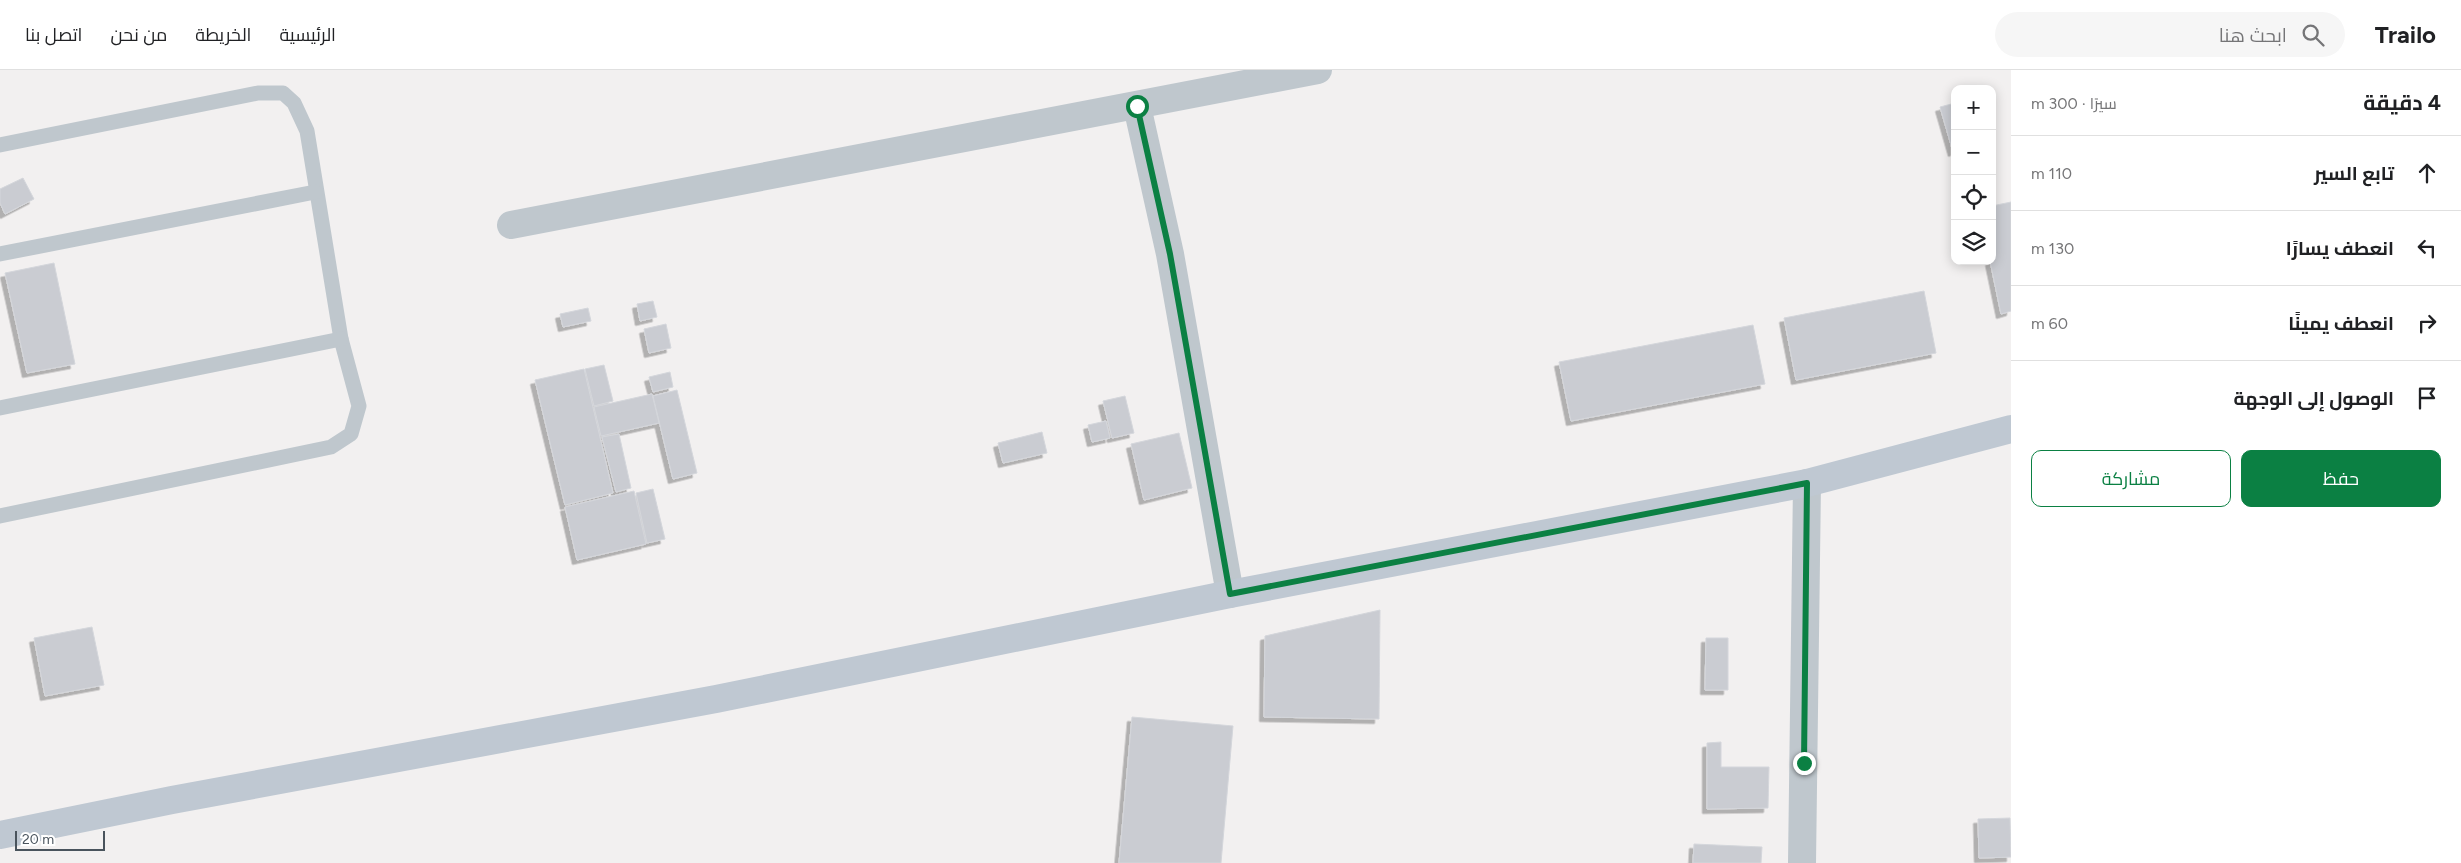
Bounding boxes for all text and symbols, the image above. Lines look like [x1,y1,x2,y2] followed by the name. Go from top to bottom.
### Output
[1995,12,2345,57] search box
[2375,20,2436,49] text: Trailo
[2299,21,2327,49] icon: search
[25,24,82,46] text: اتصل بنا
[110,24,167,46] text: من نحن
[195,24,251,46] text: الخريطة
[279,24,336,46] text: الرئيسية
[2219,24,2287,47] text: ابحث هنا
[1951,85,1996,265] map controls
[1951,85,1996,130] button: +
[2363,90,2441,115] text: 4 دقيقة
[2031,94,2117,113] text: سيرًا · 300 m
[1126,95,1149,118] route start
[1951,130,1996,175] button: −
[2413,159,2441,187] icon: ahead
[2314,162,2394,185] text: تابع السير
[2031,164,2072,183] text: 110 m
[1951,175,1996,220] button: locate
[1951,220,1996,265] button: layers
[2413,234,2441,262] icon: left
[2286,237,2394,260] text: انعطف يسارًا
[2031,239,2074,258] text: 130 m
[2413,309,2441,337] icon: right
[2288,312,2394,335] text: انعطف يمينًا
[2031,314,2068,333] text: 60 m
[2413,384,2441,412] icon: arrive
[2234,387,2394,410] text: الوصول إلى الوجهة
[2031,450,2231,507] button: مشاركة
[2241,450,2441,507] button: حفظ
[1793,752,1816,775] route end
[15,828,105,851] scale bar
[22,831,54,848] text: 20 m

